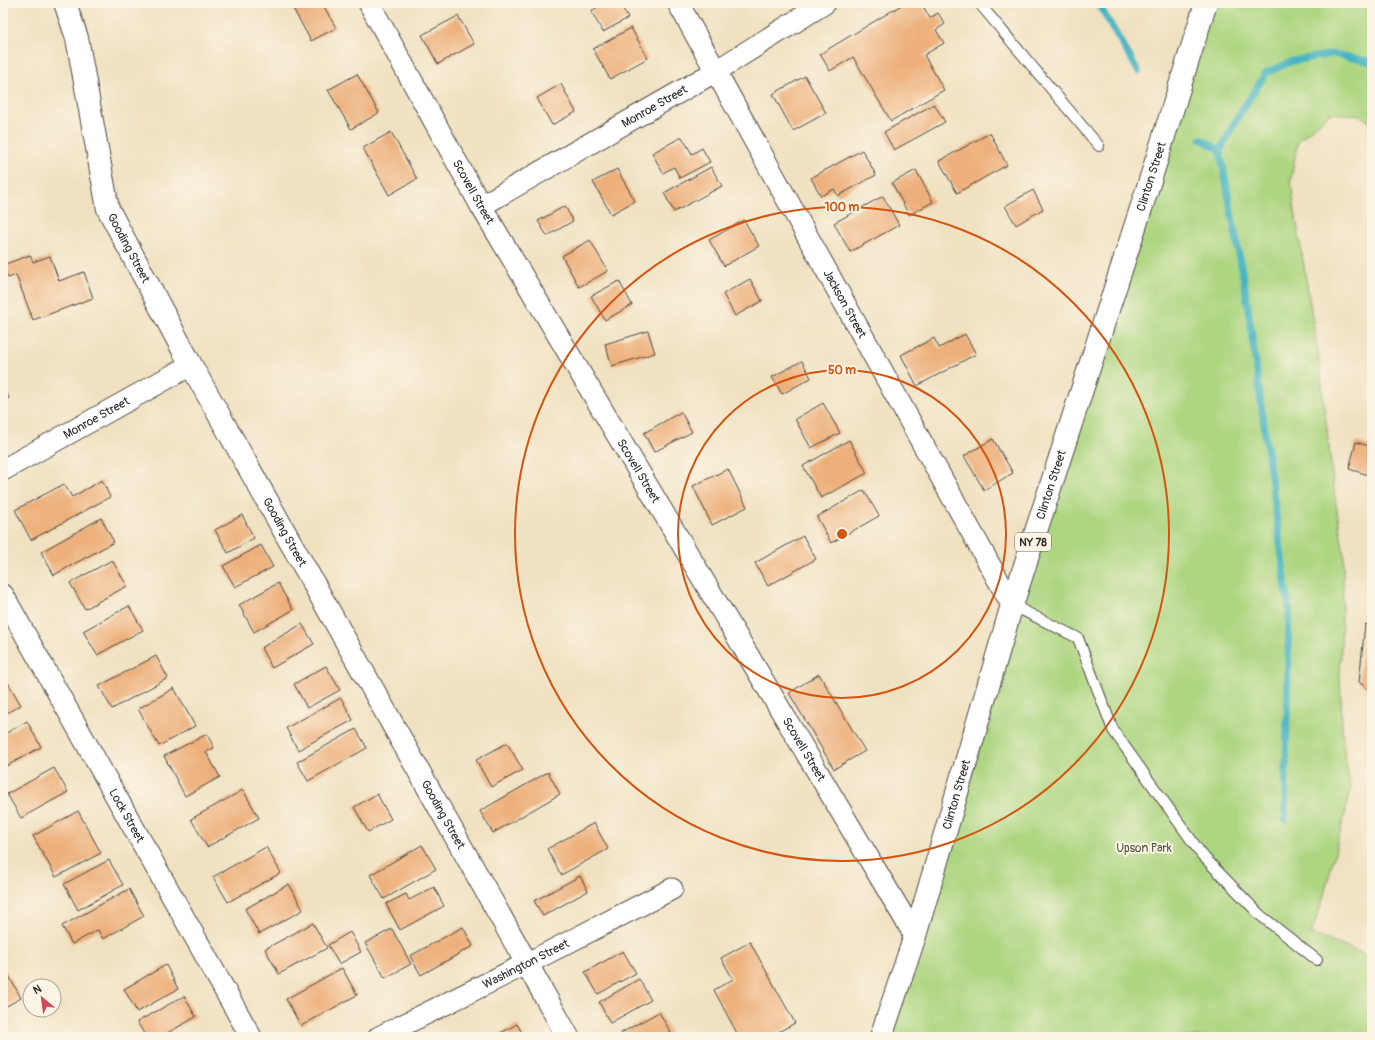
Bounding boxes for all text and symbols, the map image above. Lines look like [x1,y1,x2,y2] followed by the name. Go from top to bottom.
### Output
[619,82,690,132] street label: Monroe Street
[1134,140,1170,213] street label: Clinton Street
[449,157,497,227] street label: Scovell Street
[825,200,860,215] text: 100 m
[104,211,153,286] street label: Gooding Street
[819,267,870,341] street label: Jackson Street
[828,363,856,378] text: 50 m
[61,394,132,443] street label: Monroe Street
[613,436,663,506] street label: Scovell Street
[1033,448,1070,521] street label: Clinton Street
[259,495,310,570] street label: Gooding Street
[835,527,849,541] centre of rings
[1015,533,1051,551] road number: NY 78
[779,715,828,784] street label: Scovell Street
[940,758,974,831] street label: Clinton Street
[417,778,468,852] street label: Gooding Street
[105,786,148,846] street label: Lock Street
[1116,841,1172,856] park label: Upson Park
[480,936,572,992] street label: Washington Street
[22,978,62,1018] north arrow
[31,982,44,997] text: N

